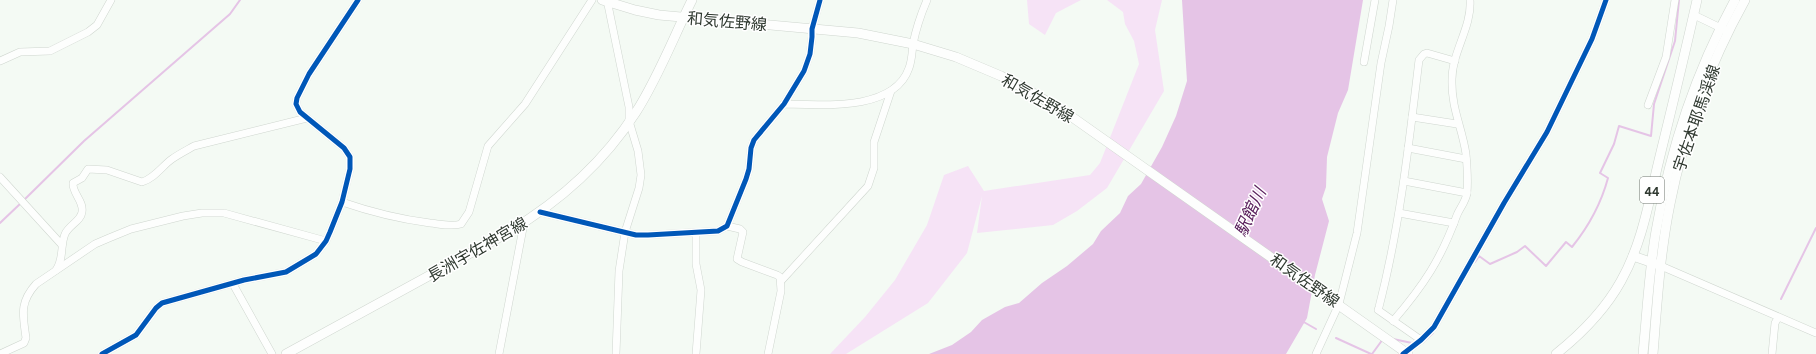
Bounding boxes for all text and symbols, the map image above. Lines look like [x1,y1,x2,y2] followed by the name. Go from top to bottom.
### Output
[686,10,768,33] street label: 和気佐野線
[1670,62,1723,174] street label: 宇佐本耶馬渓線
[999,71,1077,126] street label: 和気佐野線
[1640,177,1664,203] road number: 44
[1231,183,1270,239] water label: 駅館川
[424,214,530,285] street label: 長洲宇佐神宮線
[1267,250,1342,310] street label: 和気佐野線

